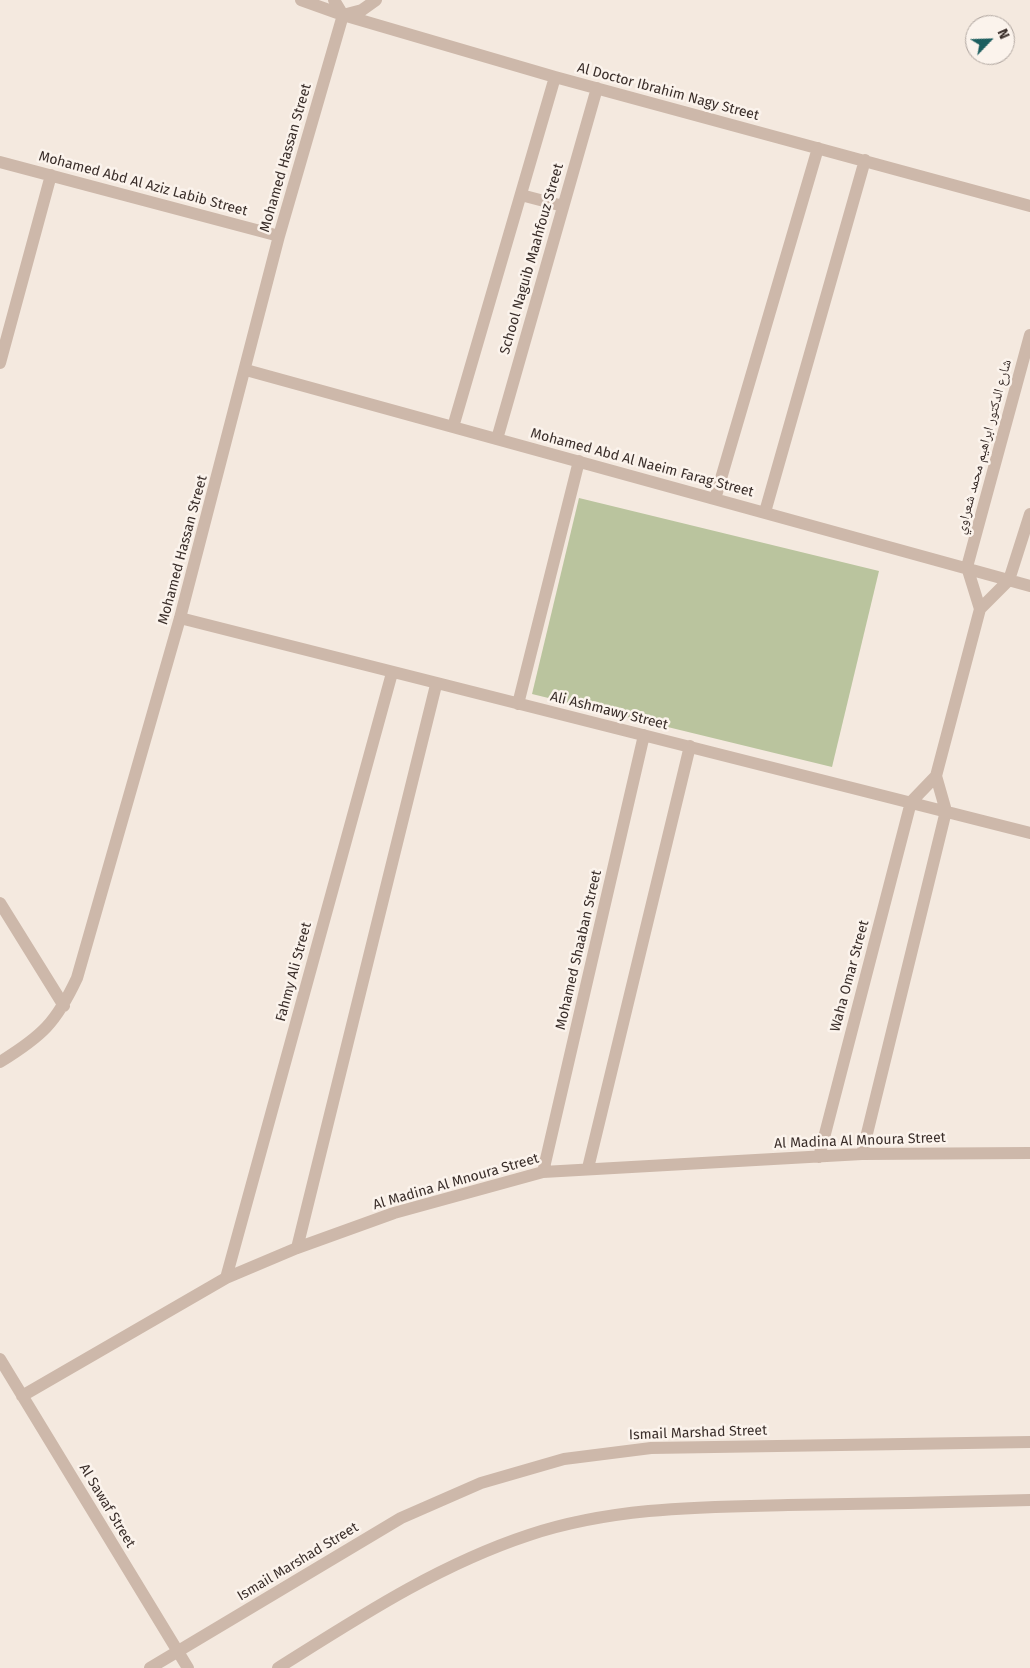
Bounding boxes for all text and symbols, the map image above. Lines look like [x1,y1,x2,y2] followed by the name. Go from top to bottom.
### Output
[965,15,1015,65] north arrow
[994,26,1013,42] text: N
[575,60,761,124] street label: Al Doctor Ibrahim Nagy Street
[257,82,315,234] street label: Mohamed Hassan Street
[37,148,249,220] street label: Mohamed Abd Al Aziz Labib Street
[497,162,567,356] street label: School Naguib Maahfouz Street
[953,358,1015,536] street label: شارع الدكتور ابراهيم محمد شعراوي
[529,425,755,501] street label: Mohamed Abd Al Naeim Farag Street
[155,473,211,627] street label: Mohamed Hassan Street
[548,688,670,734] street label: Ali Ashmawy Street
[552,869,606,1031] street label: Mohamed Shaaban Street
[827,918,873,1034] street label: Waha Omar Street
[273,921,315,1023] street label: Fahmy Ali Street
[774,1130,946,1152] street label: Al Madina Al Mnoura Street
[371,1150,541,1214] street label: Al Madina Al Mnoura Street
[629,1422,767,1444] street label: Ismail Marshad Street
[75,1461,139,1551] street label: Al Sawaf Street
[234,1519,362,1605] street label: Ismail Marshad Street

